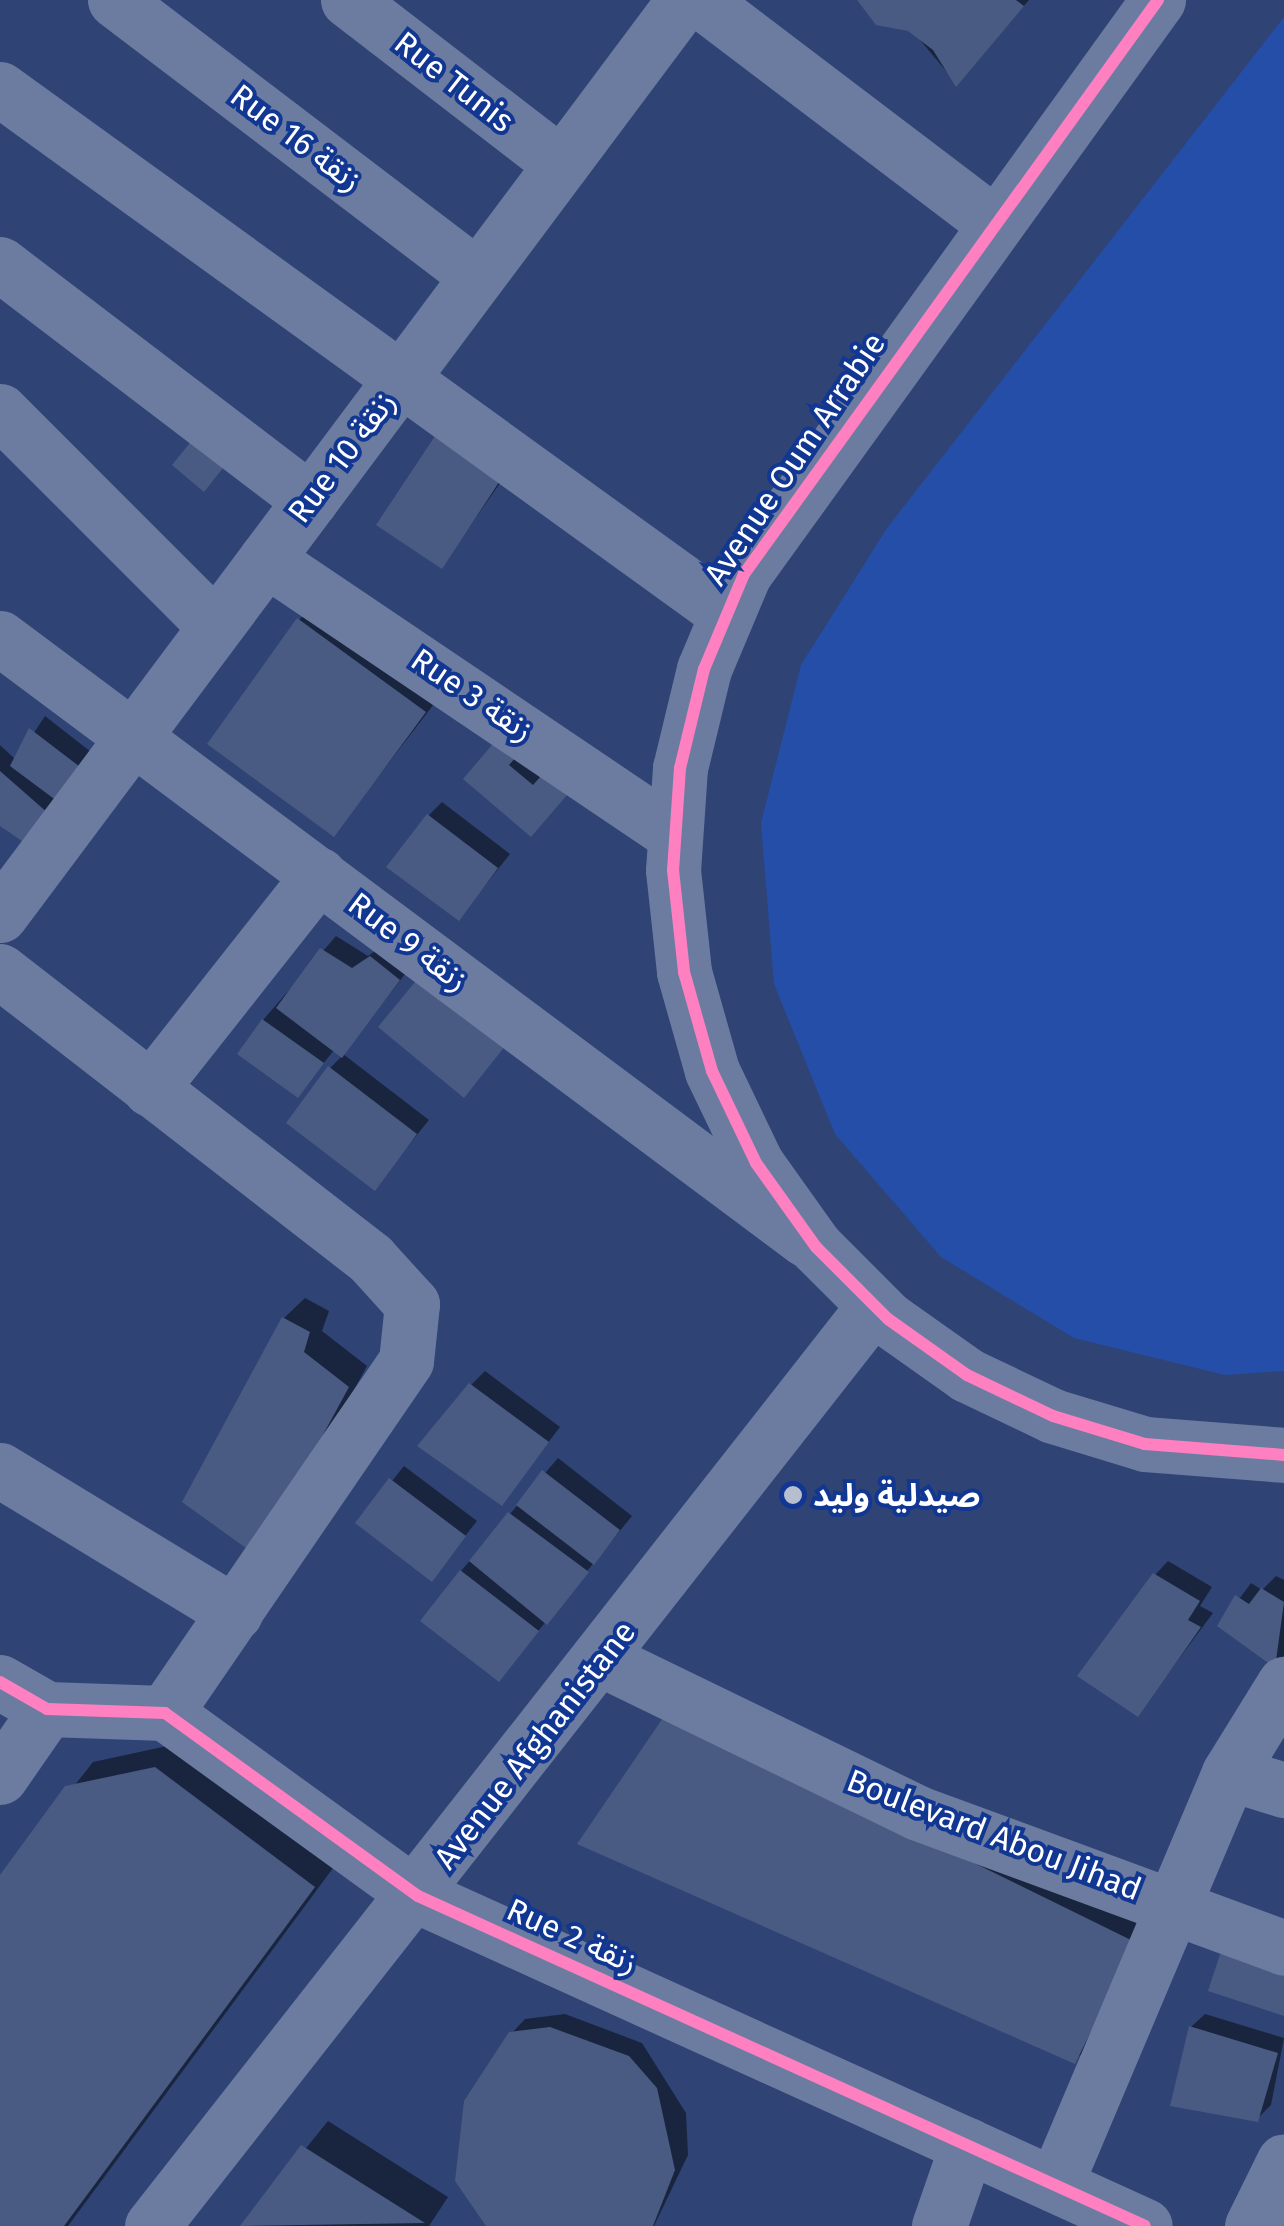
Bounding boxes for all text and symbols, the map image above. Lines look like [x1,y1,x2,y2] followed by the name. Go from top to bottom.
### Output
[387,24,521,140] street label: Rue Tunis
[223,76,369,200] street label: Rue 16 زنقة
[696,325,894,593] street label: Avenue Oum Arrabie
[280,384,404,530] street label: Rue 10 زنقة
[404,640,540,750] street label: Rue 3 زنقة
[341,885,475,999] street label: Rue 9 زنقة
[813,1476,980,1514] place label: صيدلية وليد
[782,1484,804,1506] marker: صيدلية وليد
[426,1613,644,1877] street label: Avenue Afghanistane
[841,1761,1147,1909] street label: Boulevard Abou Jihad
[501,1890,643,1982] street label: Rue 2 زنقة

